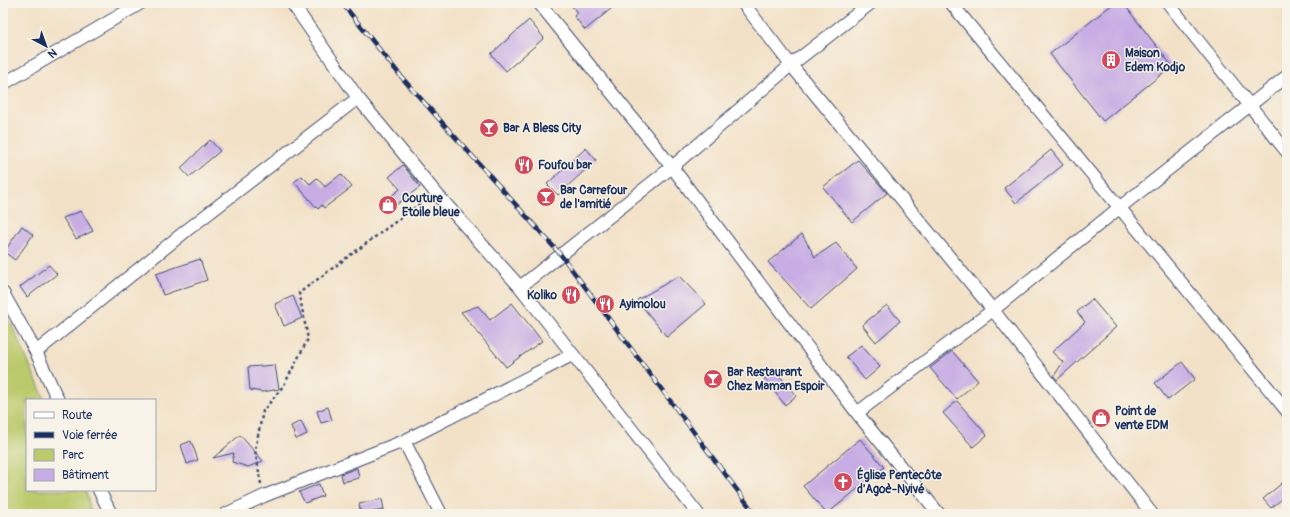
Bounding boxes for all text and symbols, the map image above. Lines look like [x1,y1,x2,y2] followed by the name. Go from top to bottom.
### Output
[26,26,66,66] north arrow
[45,46,59,61] text: N
[1125,46,1186,75] place label: Maison Edem Kodjo
[1100,49,1122,71] building icon: Maison Edem Kodjo
[478,117,500,139] bar icon: Bar A Bless City
[503,121,582,136] place label: Bar A Bless City
[513,154,535,176] restaurant icon: Foufou bar
[538,158,593,173] place label: Foufou bar
[560,183,628,212] place label: Bar Carrefour de l'amitié
[535,186,557,208] bar icon: Bar Carrefour de l'amitié
[402,191,461,220] place label: Couture Etoile bleue
[377,194,399,216] shop icon: Couture Etoile bleue
[560,284,582,306] restaurant icon: Koliko
[527,288,558,303] place label: Koliko
[594,293,616,315] restaurant icon: Ayimolou
[619,297,666,312] place label: Ayimolou
[727,365,825,394] place label: Bar Restaurant Chez Maman Espoir
[702,368,724,390] bar icon: Bar Restaurant Chez Maman Espoir
[26,399,156,491] legend
[1114,404,1169,433] place label: Point de vente EDM
[1090,407,1112,429] shop icon: Point de vente EDM
[62,408,92,423] text: Route
[62,428,117,443] text: Voie ferrée
[62,448,84,463] text: Parc
[857,467,943,497] place label: Église Pentecôte d'Agoè-Nyivé
[62,468,109,483] text: Bâtiment
[832,471,854,493] church icon: Église Pentecôte d'Agoè-Nyivé

